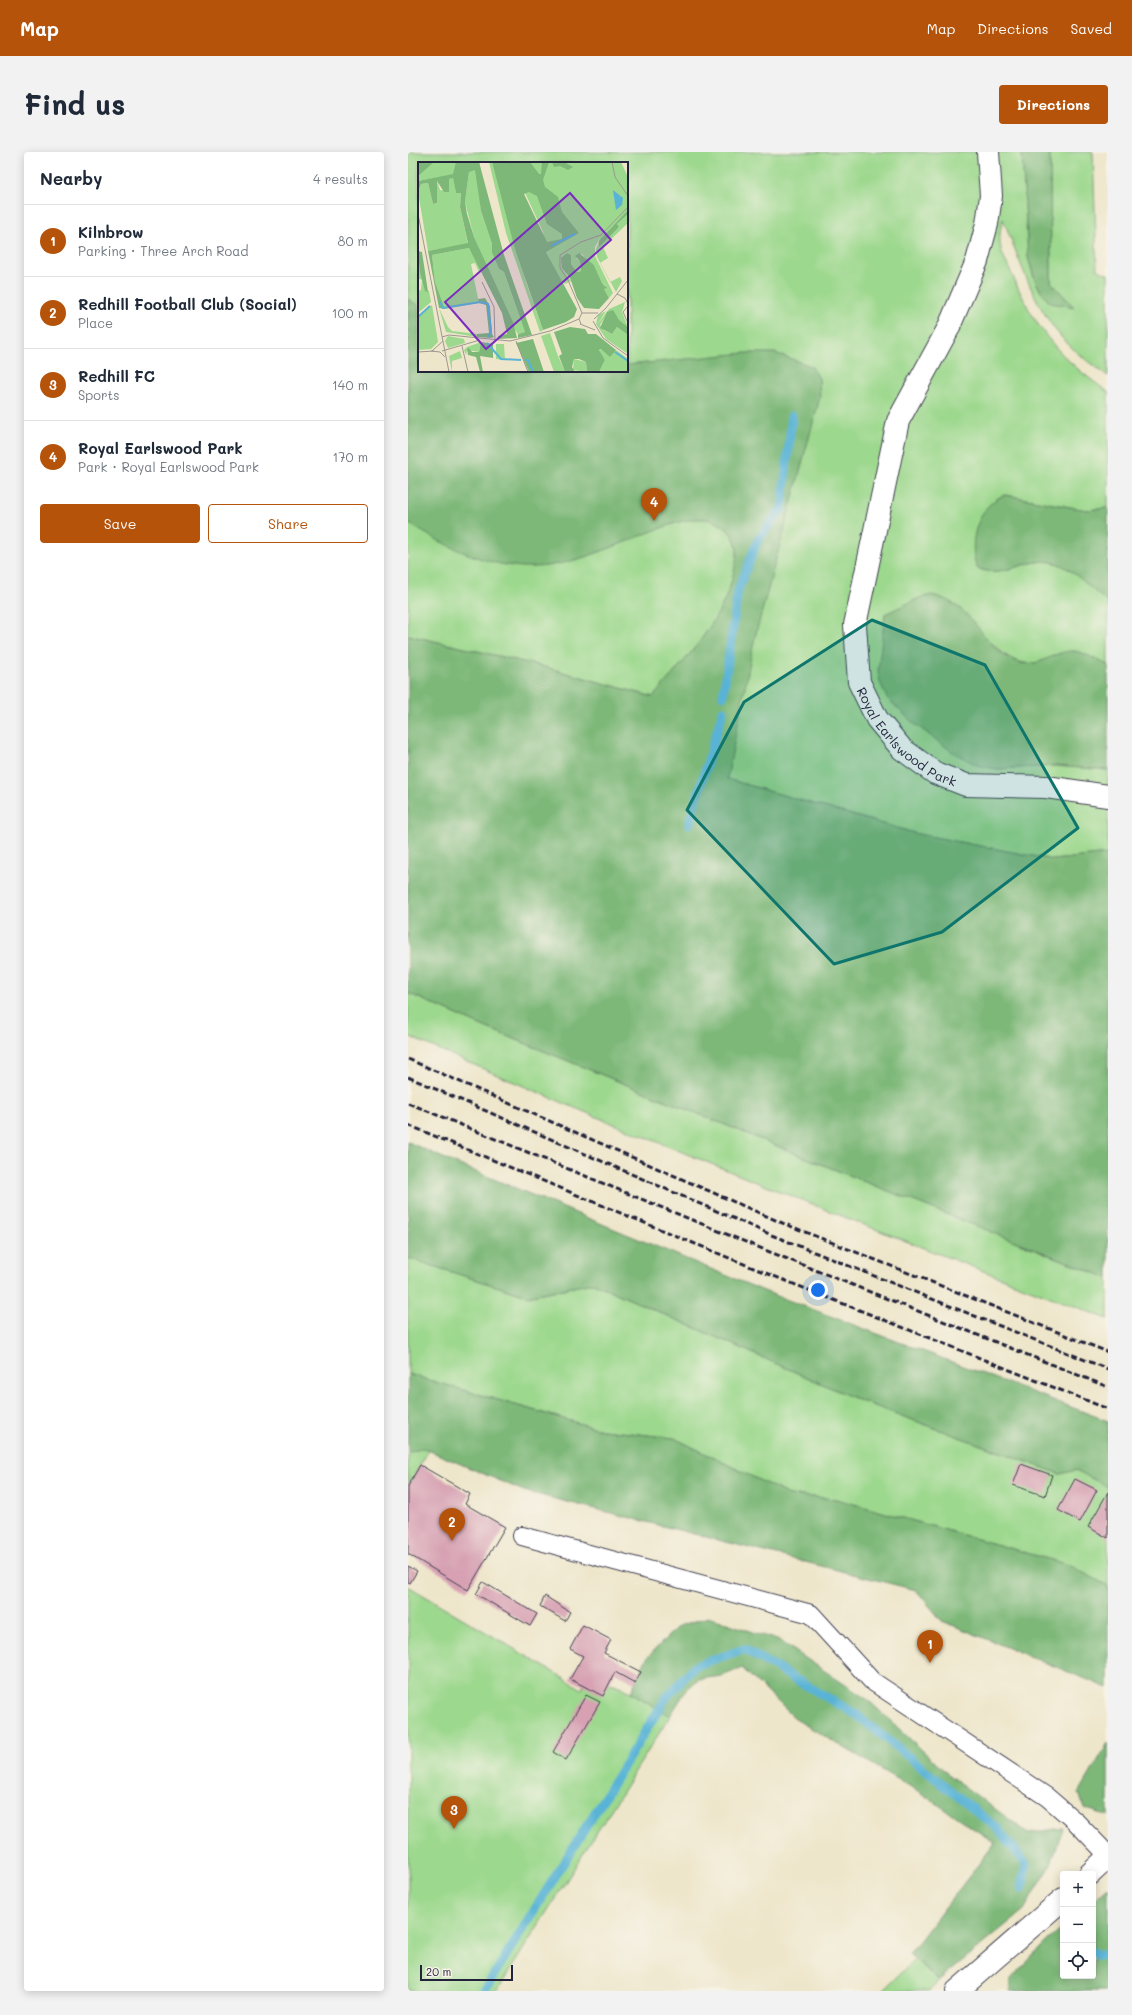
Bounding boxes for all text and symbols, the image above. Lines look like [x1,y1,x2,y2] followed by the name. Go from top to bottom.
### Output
[20,16,59,41] text: Map
[927,19,955,38] text: Map
[977,19,1048,38] text: Directions
[1070,19,1112,38] text: Saved
[999,85,1108,124] button: Directions
[24,86,125,122] text: Find us
[418,162,628,372] inset map
[40,167,102,189] text: Nearby
[313,170,368,187] text: 4 results
[78,222,144,242] text: Kilnbrow
[50,232,56,249] text: 1
[338,232,368,249] text: 80 m
[78,242,249,259] text: Parking · Three Arch Road
[78,294,297,314] text: Redhill Football Club (Social)
[49,304,57,321] text: 2
[332,304,368,321] text: 100 m
[78,314,113,331] text: Place
[78,366,155,386] text: Redhill FC
[49,376,57,393] text: 3
[332,376,368,393] text: 140 m
[78,386,120,403] text: Sports
[78,438,243,458] text: Royal Earlswood Park
[49,448,57,465] text: 4
[332,448,368,465] text: 170 m
[78,458,259,475] text: Park · Royal Earlswood Park
[641,488,667,521] pin: 4
[40,504,200,543] button: Save
[208,504,368,543] button: Share
[854,684,959,789] street label: Royal Earlswood Park
[808,1280,828,1300] your location
[439,1508,465,1541] pin: 2
[917,1630,943,1663] pin: 1
[441,1796,467,1829] pin: 3
[1060,1871,1096,1979] map controls
[1060,1871,1096,1907] button: +
[1060,1907,1096,1943] button: −
[1060,1943,1096,1979] button: locate
[420,1963,513,1982] scale bar
[426,1964,451,1979] text: 20 m

